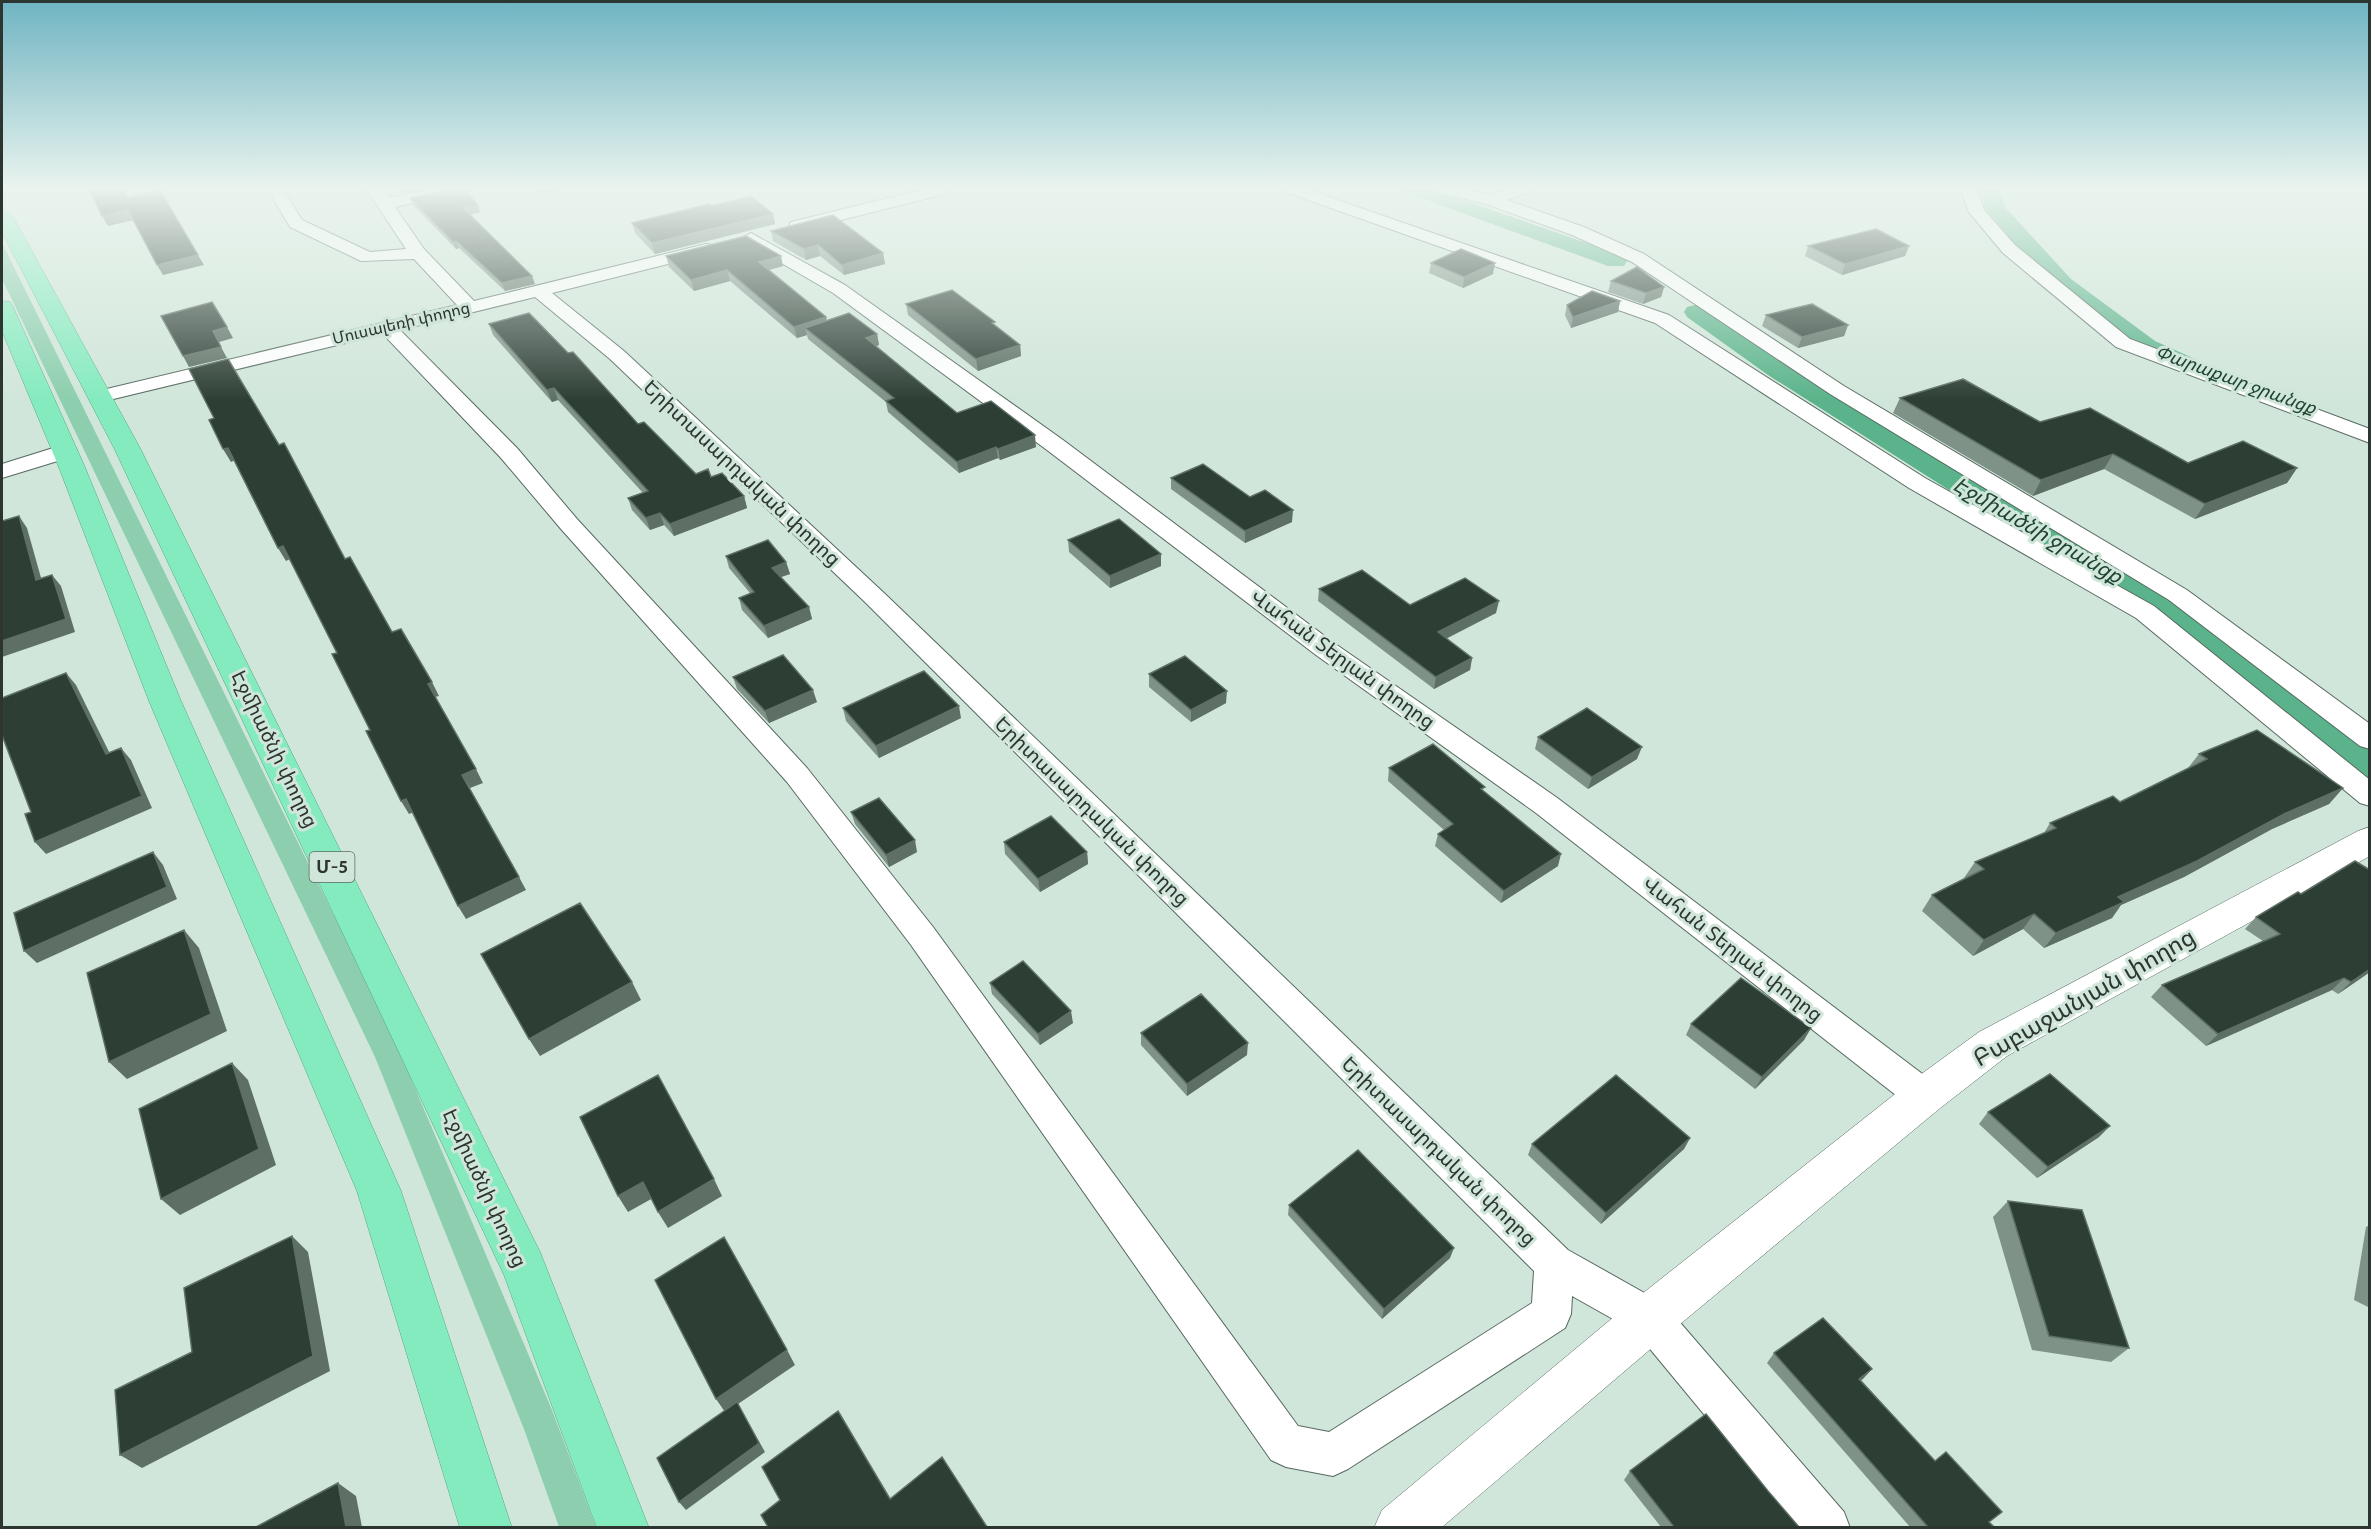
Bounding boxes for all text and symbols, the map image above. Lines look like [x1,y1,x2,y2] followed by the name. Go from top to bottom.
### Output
[330,298,472,348] street label: Մուսալեռի փողոց
[2153,341,2320,420] water label: Փարաքար ջրանցք
[638,375,846,571] street label: Երիտասարդական փողոց
[1949,471,2128,590] water label: Էջմիածնի ջրանցք
[1246,584,1440,734] street label: Վահան Տերյան փողոց
[227,667,323,831] street label: Էջմիածնի փողոց
[990,712,1194,910] street label: Երիտասարդական փողոց
[310,852,354,882] road number: Մ-5
[1638,871,1828,1027] street label: Վահան Տերյան փողոց
[1968,922,2200,1072] street label: Բաբաջանյան փողոց
[1337,1052,1541,1250] street label: Երիտասարդական փողոց
[438,1105,532,1271] street label: Էջմիածնի փողոց

